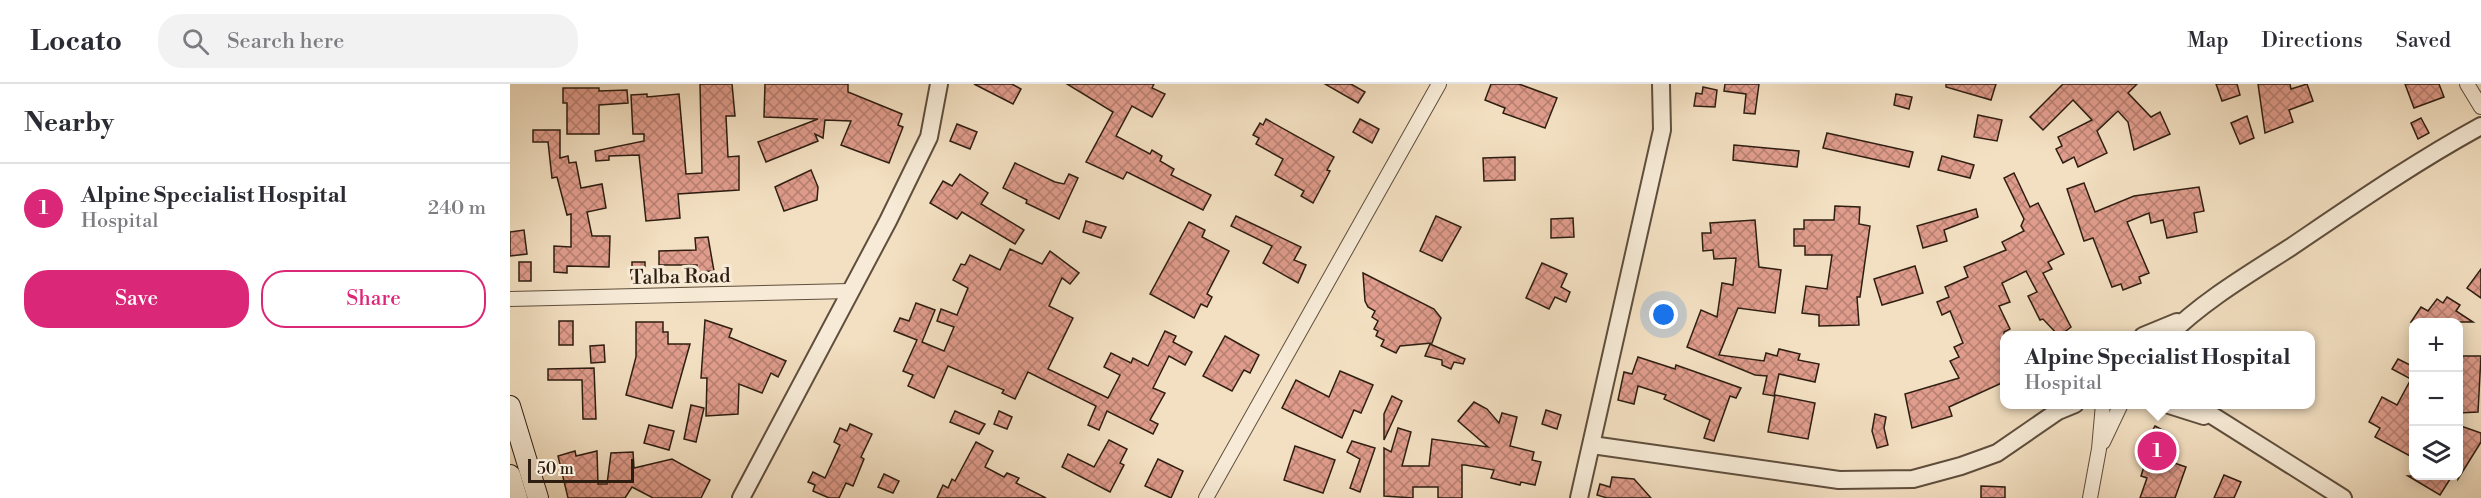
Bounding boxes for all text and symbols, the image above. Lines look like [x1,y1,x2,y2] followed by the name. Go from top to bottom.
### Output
[158,14,578,68] search box
[30,24,122,59] text: Locato
[179,25,212,58] icon: search
[227,28,344,55] text: Search here
[2187,28,2229,54] text: Map
[2262,28,2363,54] text: Directions
[2396,28,2451,54] text: Saved
[24,107,114,139] text: Nearby
[81,182,347,209] text: Alpine Specialist Hospital
[39,196,48,221] text: 1
[428,196,486,221] text: 240 m
[81,209,158,234] text: Hospital
[629,264,731,291] street label: Talba Road
[24,270,249,328] button: Save
[261,270,486,328] button: Share
[1649,300,1678,329] your location
[2409,318,2463,480] map controls
[2409,318,2463,372] button: +
[2000,331,2315,409] popup
[2025,344,2290,371] text: Alpine Specialist Hospital
[2025,371,2102,396] text: Hospital
[2409,372,2463,426] button: −
[2409,426,2463,480] button: layers
[2138,428,2176,473] pin: 1
[528,456,634,484] scale bar
[537,459,574,479] text: 50 m

